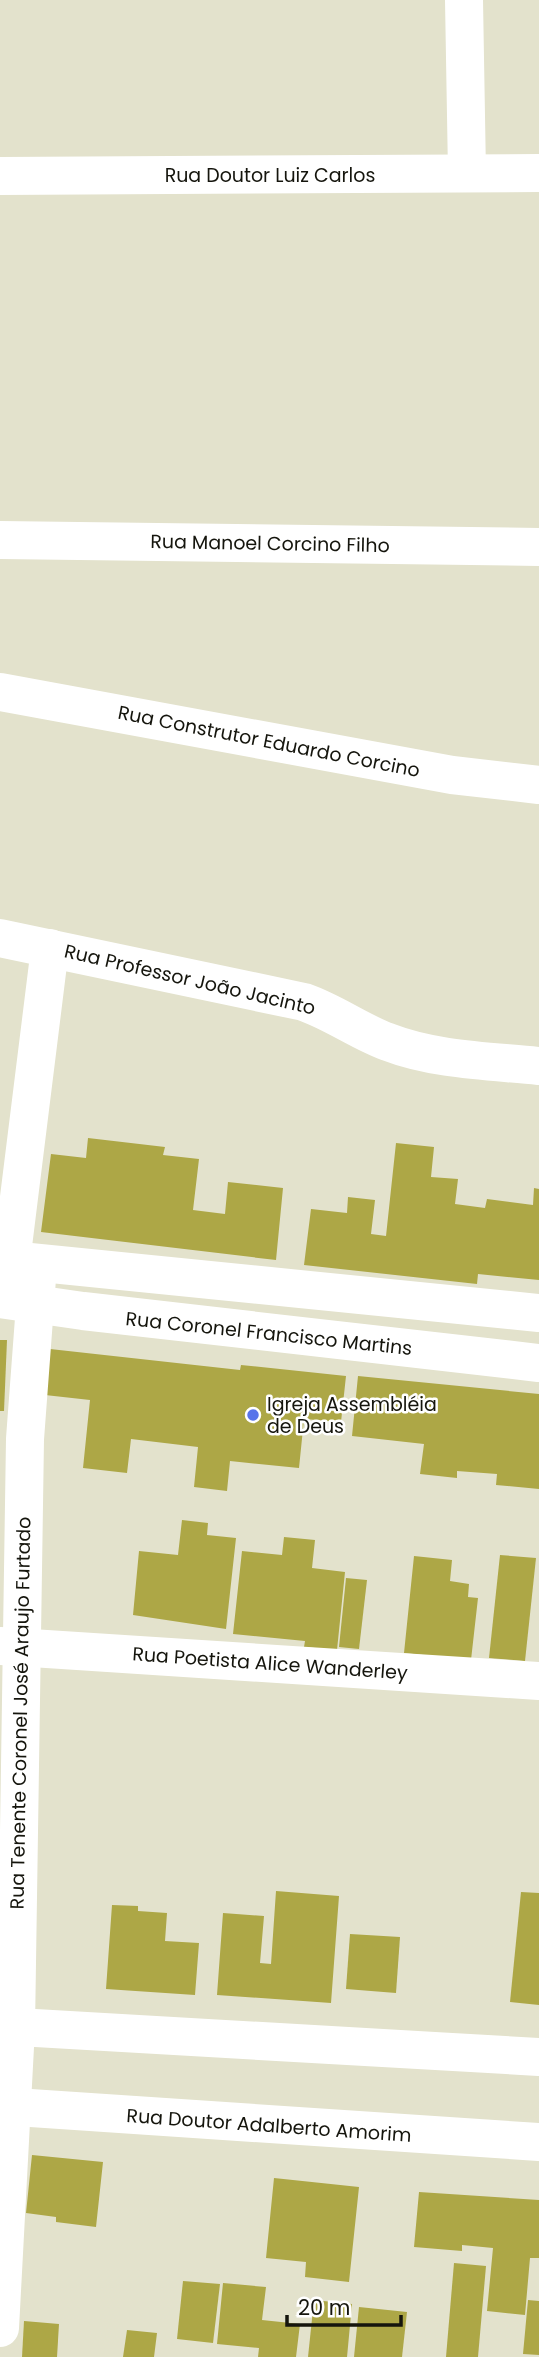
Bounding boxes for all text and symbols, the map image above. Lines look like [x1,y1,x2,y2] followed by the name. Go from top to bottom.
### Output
[165,162,375,189] street label: Rua Doutor Luiz Carlos
[150,528,390,559] street label: Rua Manoel Corcino Filho
[116,699,422,784] street label: Rua Construtor Eduardo Corcino
[62,937,318,1022] street label: Rua Professor João Jacinto
[124,1305,414,1362] street label: Rua Coronel Francisco Martins
[267,1391,437,1440] place label: Igreja Assembléia de Deus
[245,1407,261,1423] marker: Igreja Assembléia de Deus
[4,1516,37,1910] street label: Rua Tenente Coronel José Araujo Furtado
[131,1640,409,1687] street label: Rua Poetista Alice Wanderley
[126,2102,412,2149] street label: Rua Doutor Adalberto Amorim
[287,2284,401,2328] scale bar
[298,2293,351,2322] text: 20 m

